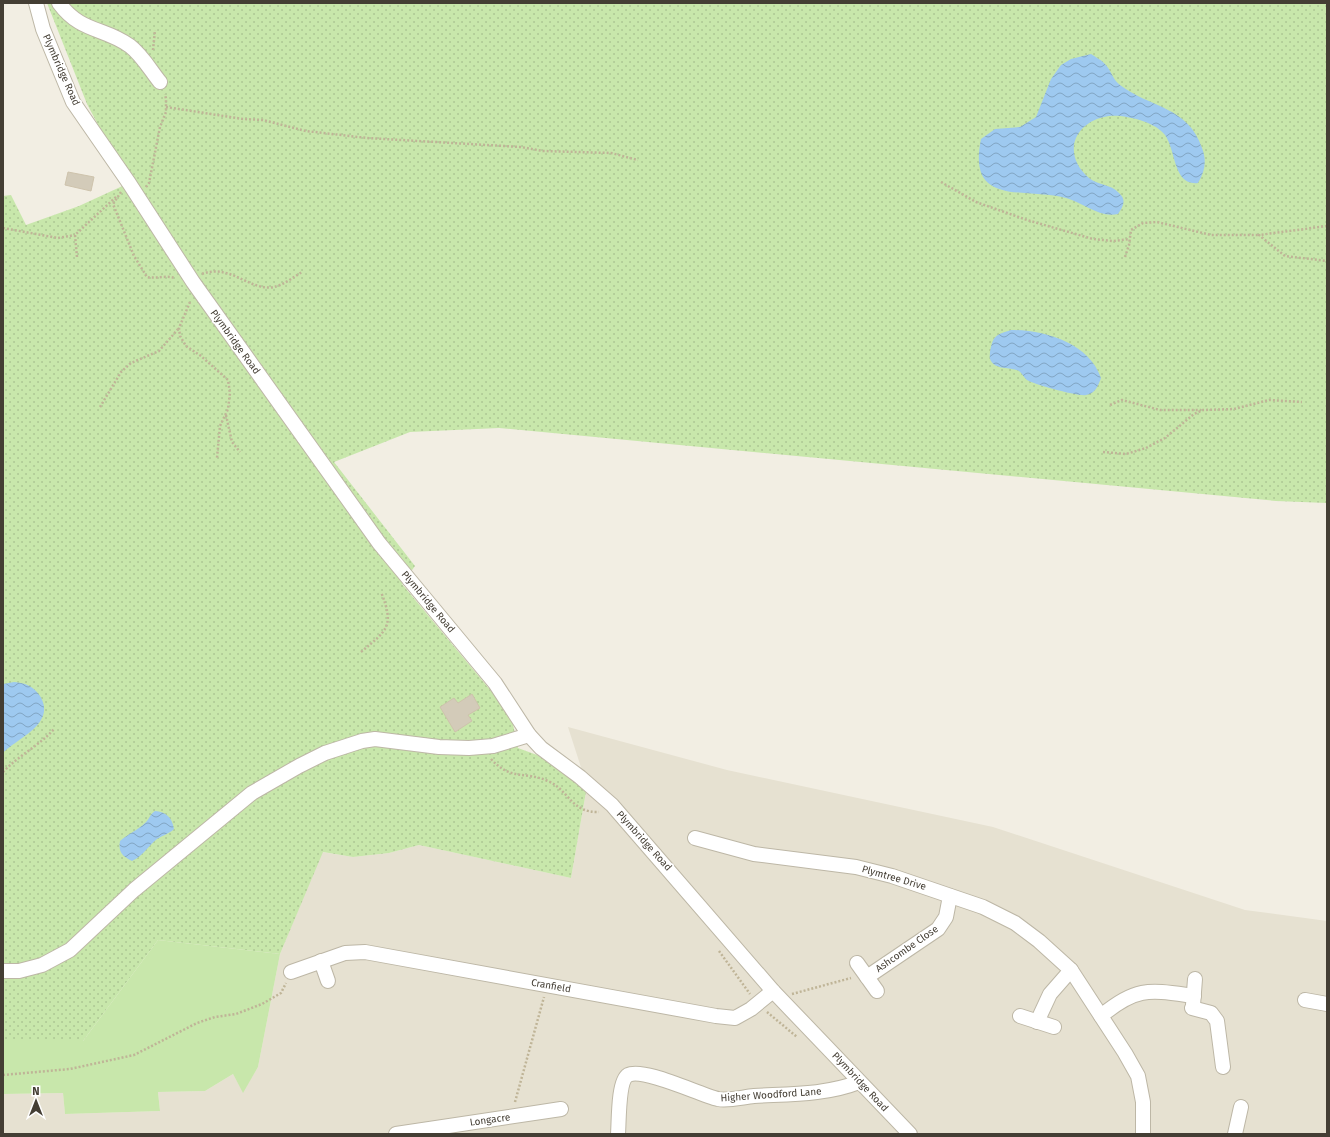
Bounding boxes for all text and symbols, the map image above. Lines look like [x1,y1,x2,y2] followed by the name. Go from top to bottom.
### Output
[40,32,82,108] street label: Plymbridge Road
[208,307,262,377] street label: Plymbridge Road
[399,569,457,635] street label: Plymbridge Road
[614,808,674,874] street label: Plymbridge Road
[861,863,927,893] street label: Plymtree Drive
[873,923,941,975] street label: Ashcombe Close
[530,977,572,995] street label: Cranfield
[829,1050,891,1114] street label: Plymbridge Road
[16,1081,56,1121] north arrow
[32,1085,40,1098] text: N
[720,1085,822,1105] street label: Higher Woodford Lane
[469,1111,511,1129] street label: Longacre

